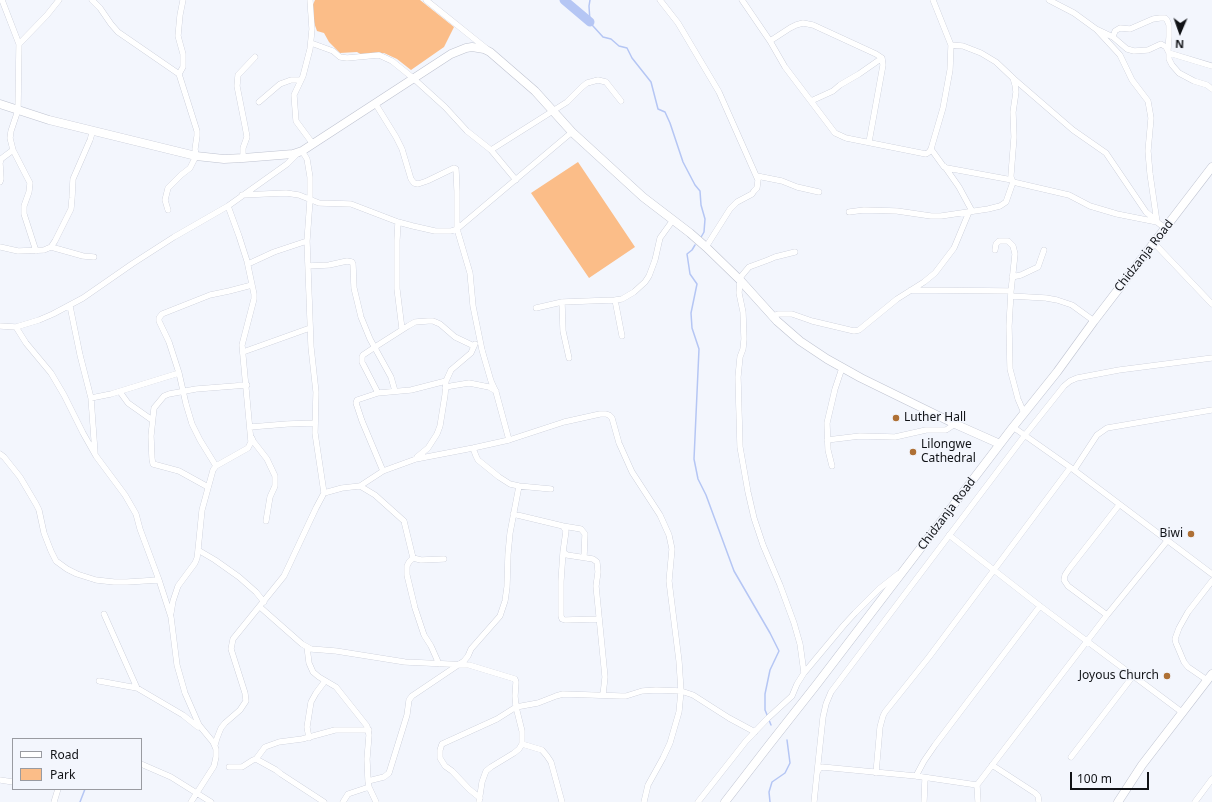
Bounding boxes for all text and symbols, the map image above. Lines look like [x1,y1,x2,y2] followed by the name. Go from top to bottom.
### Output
[1160,12,1200,52] north arrow
[1175,37,1184,52] text: N
[1112,217,1176,295] street label: Chidzanja Road
[904,411,966,425] place label: Luther Hall
[891,413,901,423] marker: Luther Hall
[921,438,976,466] place label: Lilongwe Cathedral
[908,447,918,457] marker: Lilongwe Cathedral
[915,475,979,553] street label: Chidzanja Road
[1160,527,1183,541] place label: Biwi
[1186,529,1196,539] marker: Biwi
[1079,669,1159,683] place label: Joyous Church
[1162,671,1172,681] marker: Joyous Church
[12,738,142,790] legend
[50,746,79,763] text: Road
[1072,764,1151,790] scale bar
[50,766,75,783] text: Park
[1077,770,1112,787] text: 100 m

